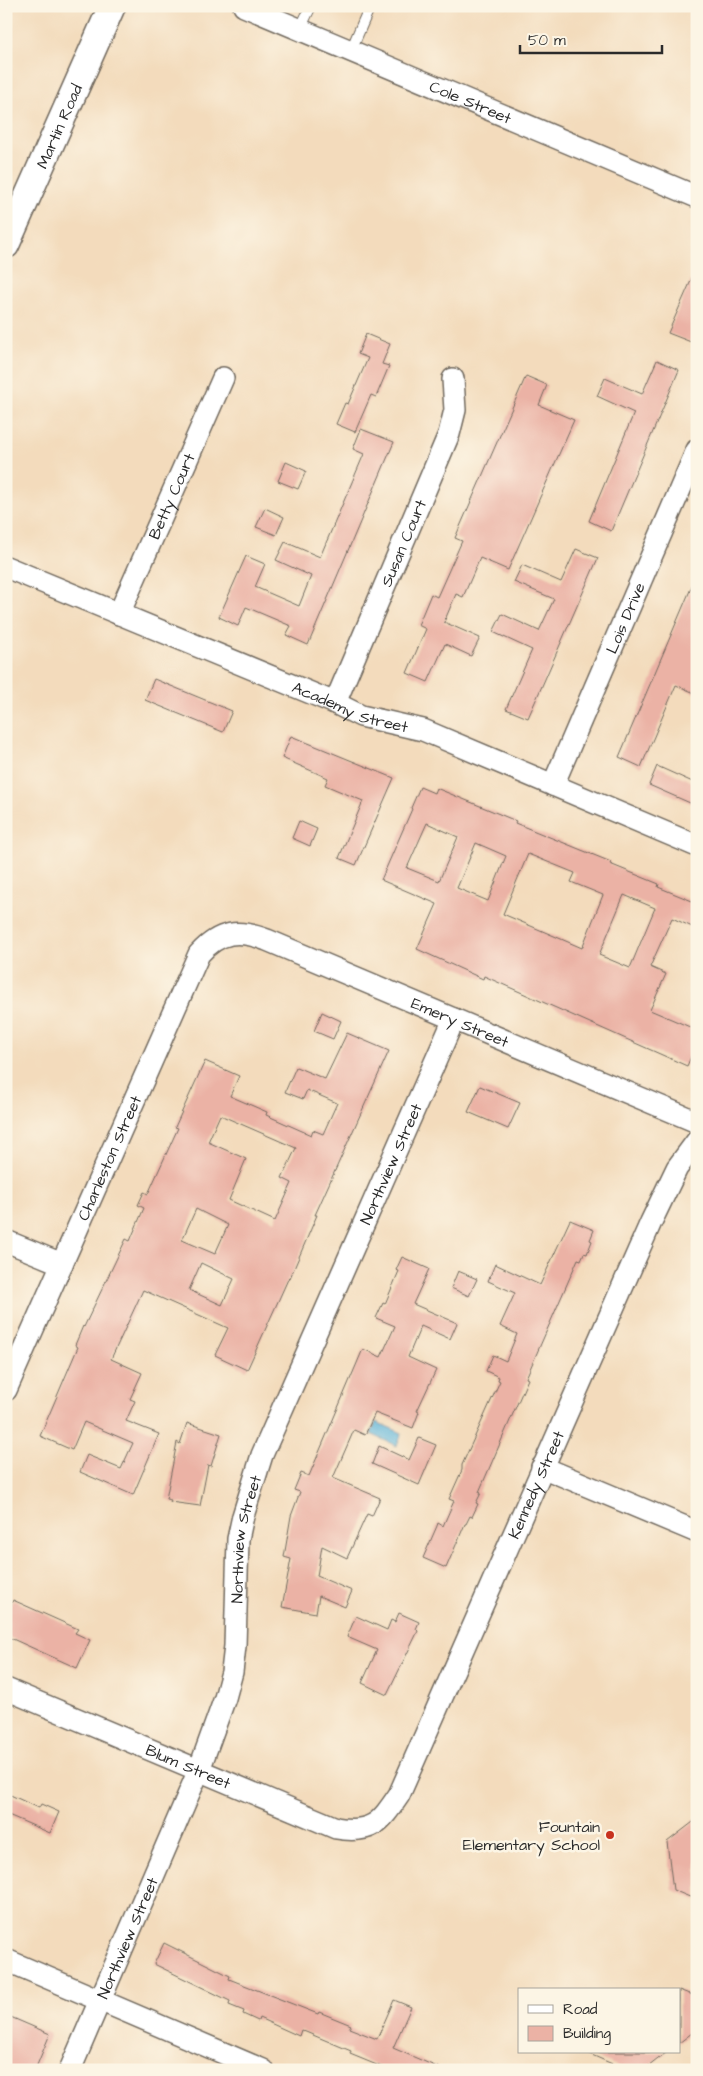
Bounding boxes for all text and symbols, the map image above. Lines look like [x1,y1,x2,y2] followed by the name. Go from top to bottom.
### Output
[520,22,663,54] scale bar
[528,30,566,51] text: 50 m
[426,75,515,130] street label: Cole Street
[31,81,88,172] street label: Martin Road
[143,449,201,543] street label: Betty Court
[376,496,432,590] street label: Susan Court
[601,579,651,657] street label: Lois Drive
[289,676,411,738] street label: Academy Street
[408,992,513,1053] street label: Emery Street
[72,1092,147,1224] street label: Charleston Street
[355,1100,428,1228] street label: Northview Street
[503,1427,570,1542] street label: Kennedy Street
[226,1472,267,1604] street label: Northview Street
[142,1739,234,1795] street label: Blum Street
[463,1816,600,1857] place label: Fountain Elementary School
[604,1829,616,1841] marker: Fountain Elementary School
[92,1873,164,2002] street label: Northview Street
[518,1988,680,2054] legend
[563,1999,598,2020] text: Road
[563,2023,611,2045] text: Building

